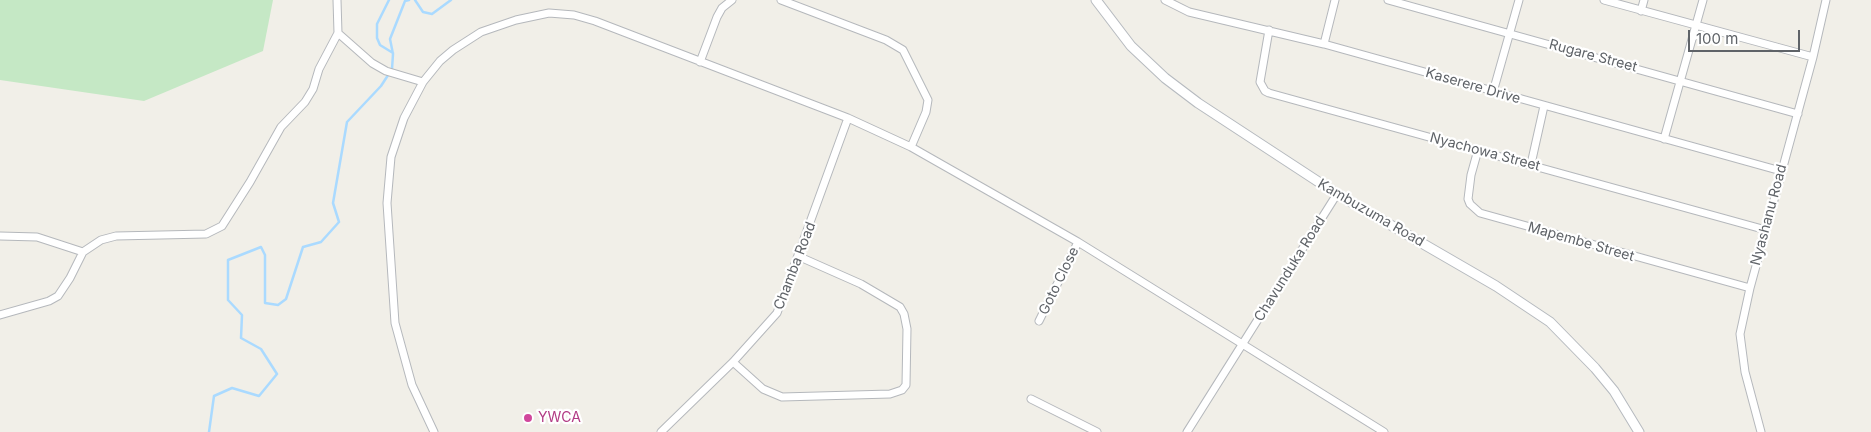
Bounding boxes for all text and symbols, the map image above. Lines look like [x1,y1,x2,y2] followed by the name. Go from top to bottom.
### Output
[1691,20,1804,52] scale bar
[1696,29,1738,48] text: 100 m
[1547,36,1639,76] street label: Rugare Street
[1424,64,1522,108] street label: Kaserere Drive
[1428,129,1542,175] street label: Nyachowa Street
[1747,163,1791,267] street label: Nyashanu Road
[1315,176,1427,250] street label: Kambuzuma Road
[1251,213,1329,325] street label: Chavunduka Road
[1526,219,1636,265] street label: Mapembe Street
[771,220,819,312] street label: Chamba Road
[1035,244,1083,318] street label: Goto Close
[538,410,581,426] place label: YWCA
[522,412,534,424] marker: YWCA

